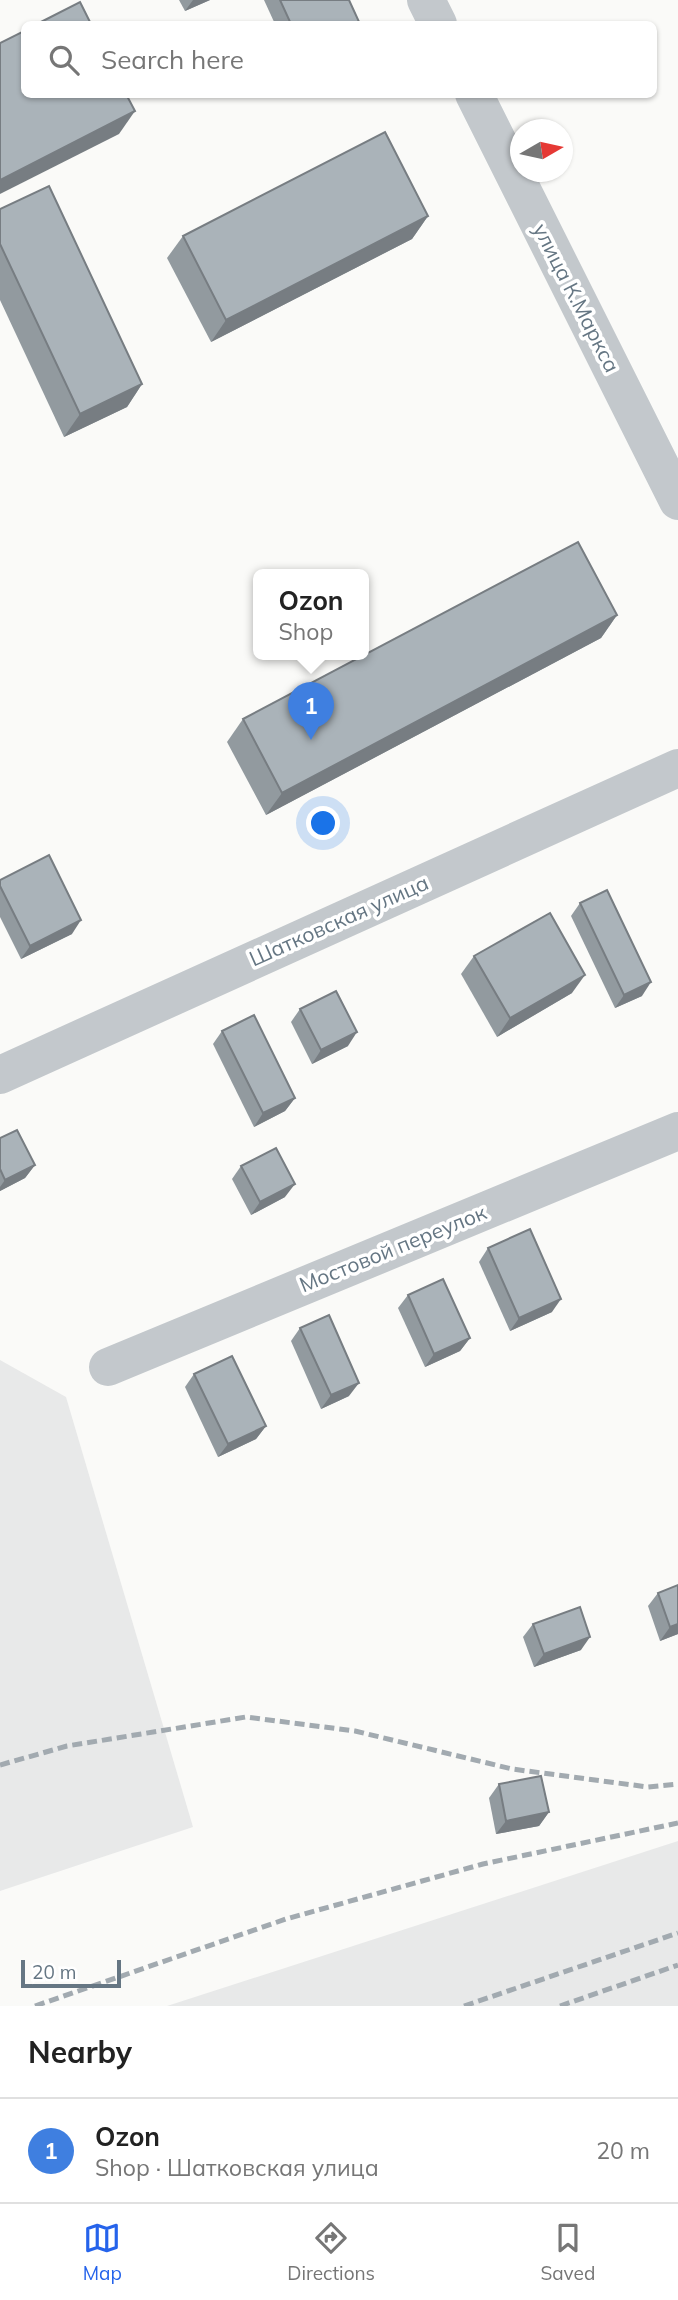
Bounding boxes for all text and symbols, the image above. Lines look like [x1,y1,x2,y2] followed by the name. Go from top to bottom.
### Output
[21,21,657,98] search box
[45,41,83,79] icon: search
[101,43,244,76] text: Search here
[510,119,573,182] north arrow
[528,219,626,376] street label: улица К.Маркса
[253,569,369,660] popup
[279,584,343,617] text: Ozon
[279,617,333,646] text: Shop
[288,682,334,740] pin: 1
[306,806,340,840] your location
[245,869,432,971] street label: Шатковская улица
[295,1198,491,1297] street label: Мостовой переулок
[21,1957,121,1989] scale bar
[32,1960,76,1984] text: 20 m
[28,2033,132,2071] text: Nearby
[95,2120,160,2153] text: Ozon
[44,2136,58,2165] text: 1
[596,2136,650,2165] text: 20 m
[95,2153,379,2182] text: Shop · Шатковская улица
[83,2219,122,2285] tab: Map
[287,2219,375,2285] tab: Directions
[540,2219,595,2285] tab: Saved

